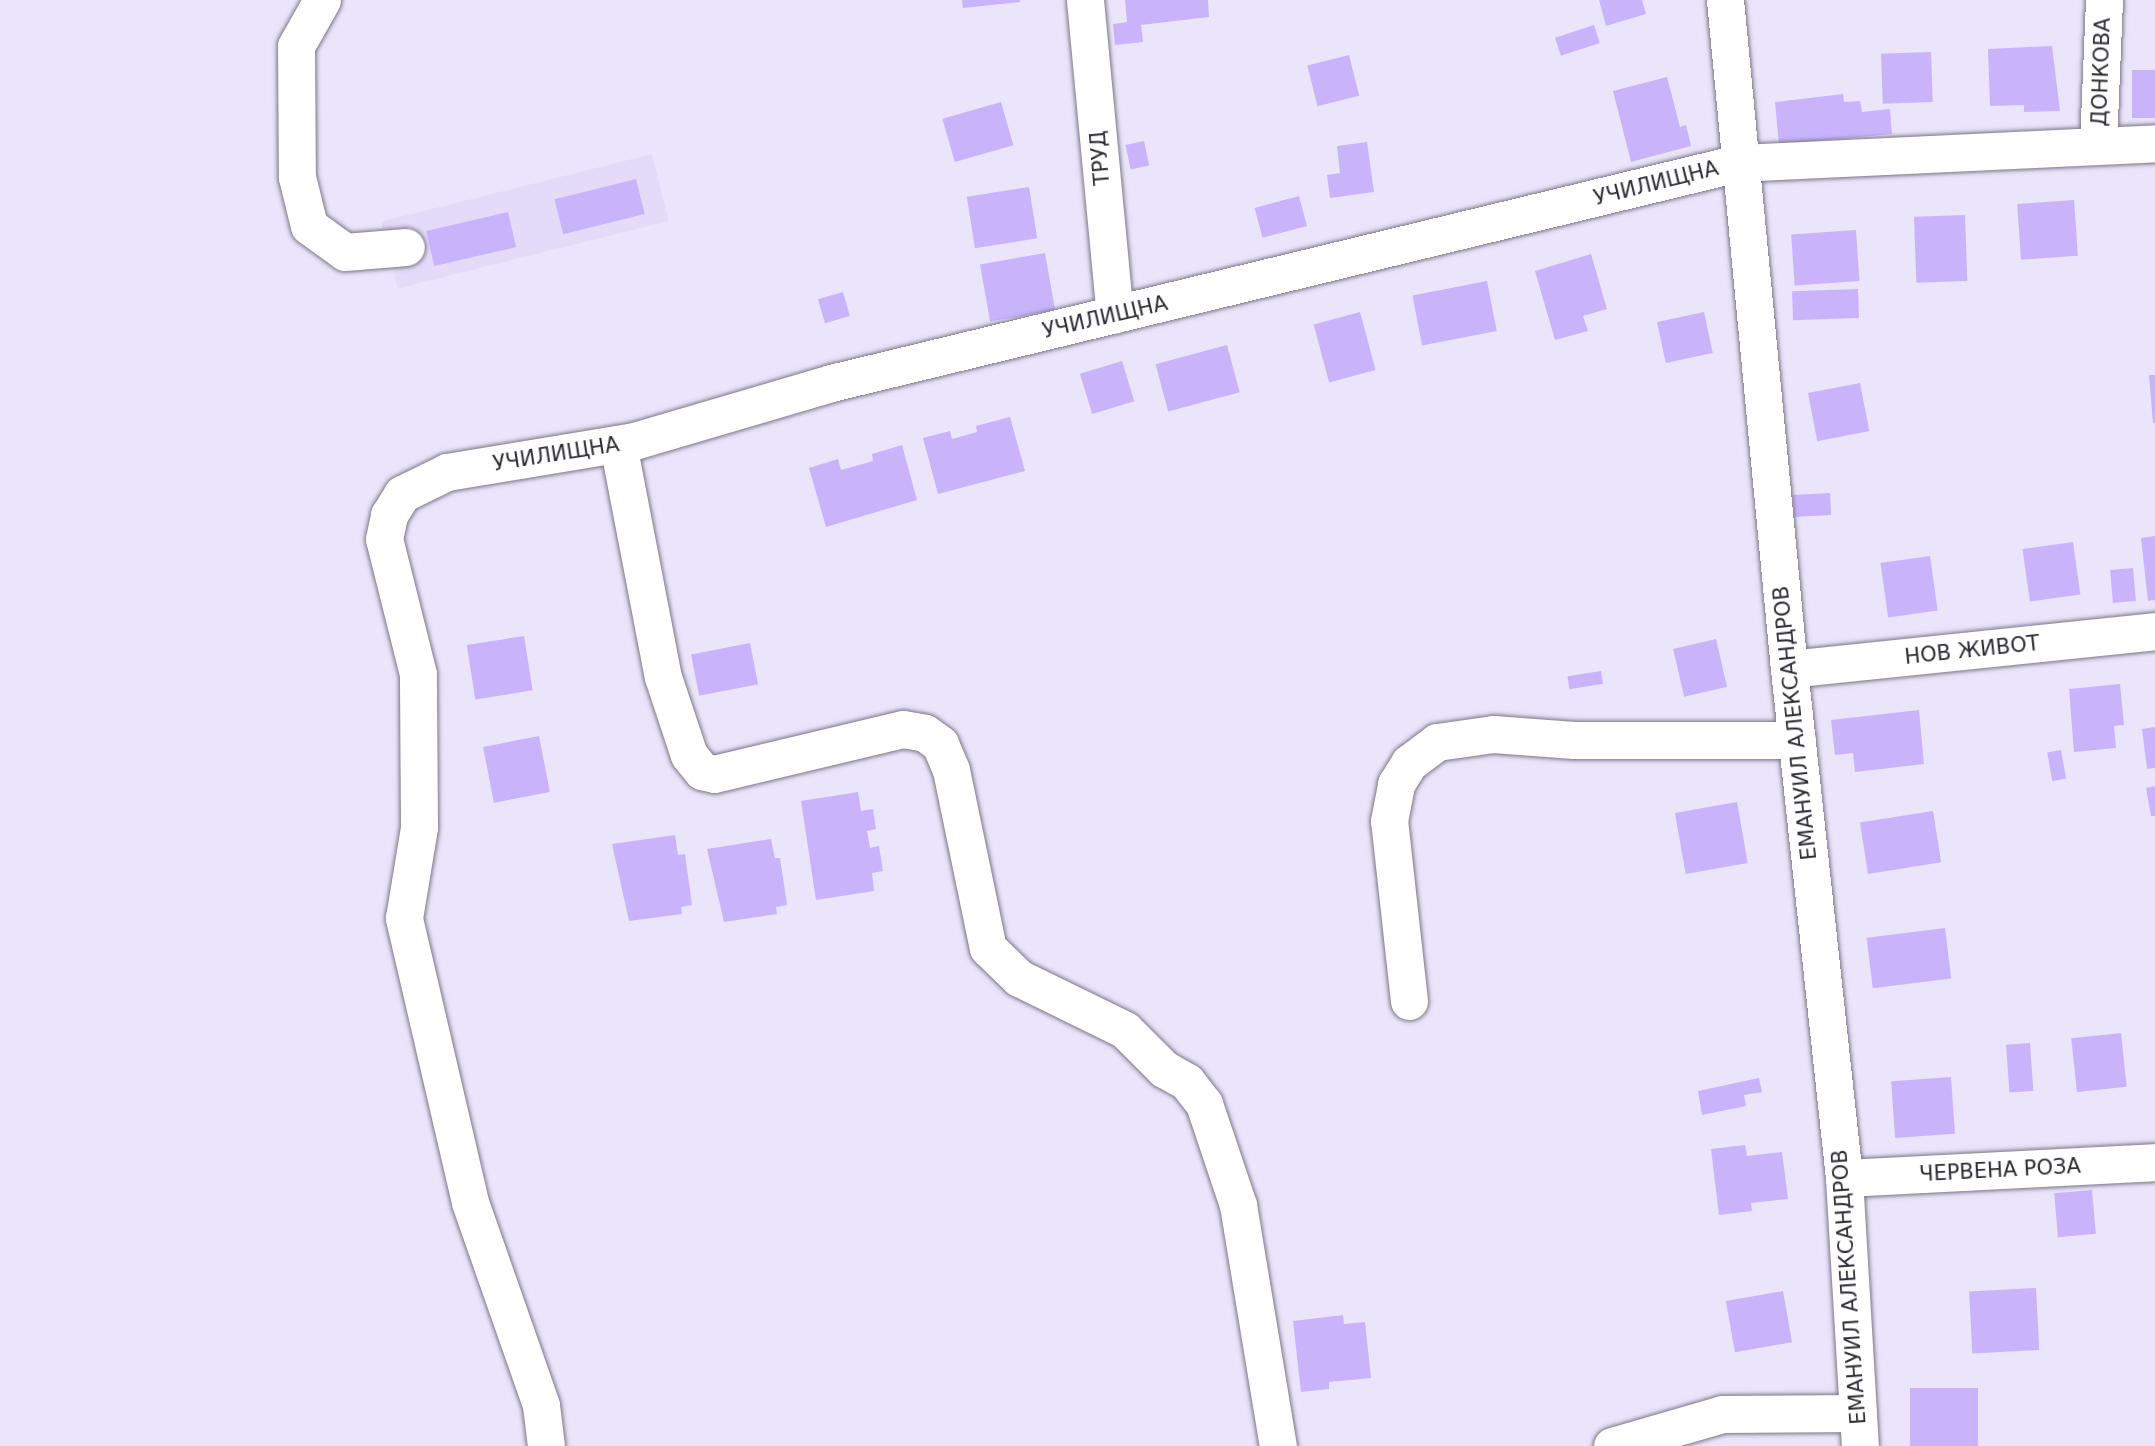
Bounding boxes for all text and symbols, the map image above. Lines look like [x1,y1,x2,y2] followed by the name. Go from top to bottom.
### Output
[2087,17,2115,127] street label: ДОНКОВА
[1085,130,1115,186] street label: ТРУД
[1591,155,1721,211] street label: УЧИЛИЩНА
[1040,290,1170,344] street label: УЧИЛИЩНА
[491,432,621,476] street label: УЧИЛИЩНА
[1768,585,1822,861] street label: ЕМАНУИЛ АЛЕКСАНДРОВ
[1903,630,2041,670] street label: НОВ ЖИВОТ
[1827,1149,1871,1425] street label: ЕМАНУИЛ АЛЕКСАНДРОВ
[1919,1153,2081,1187] street label: ЧЕРВЕНА РОЗА

